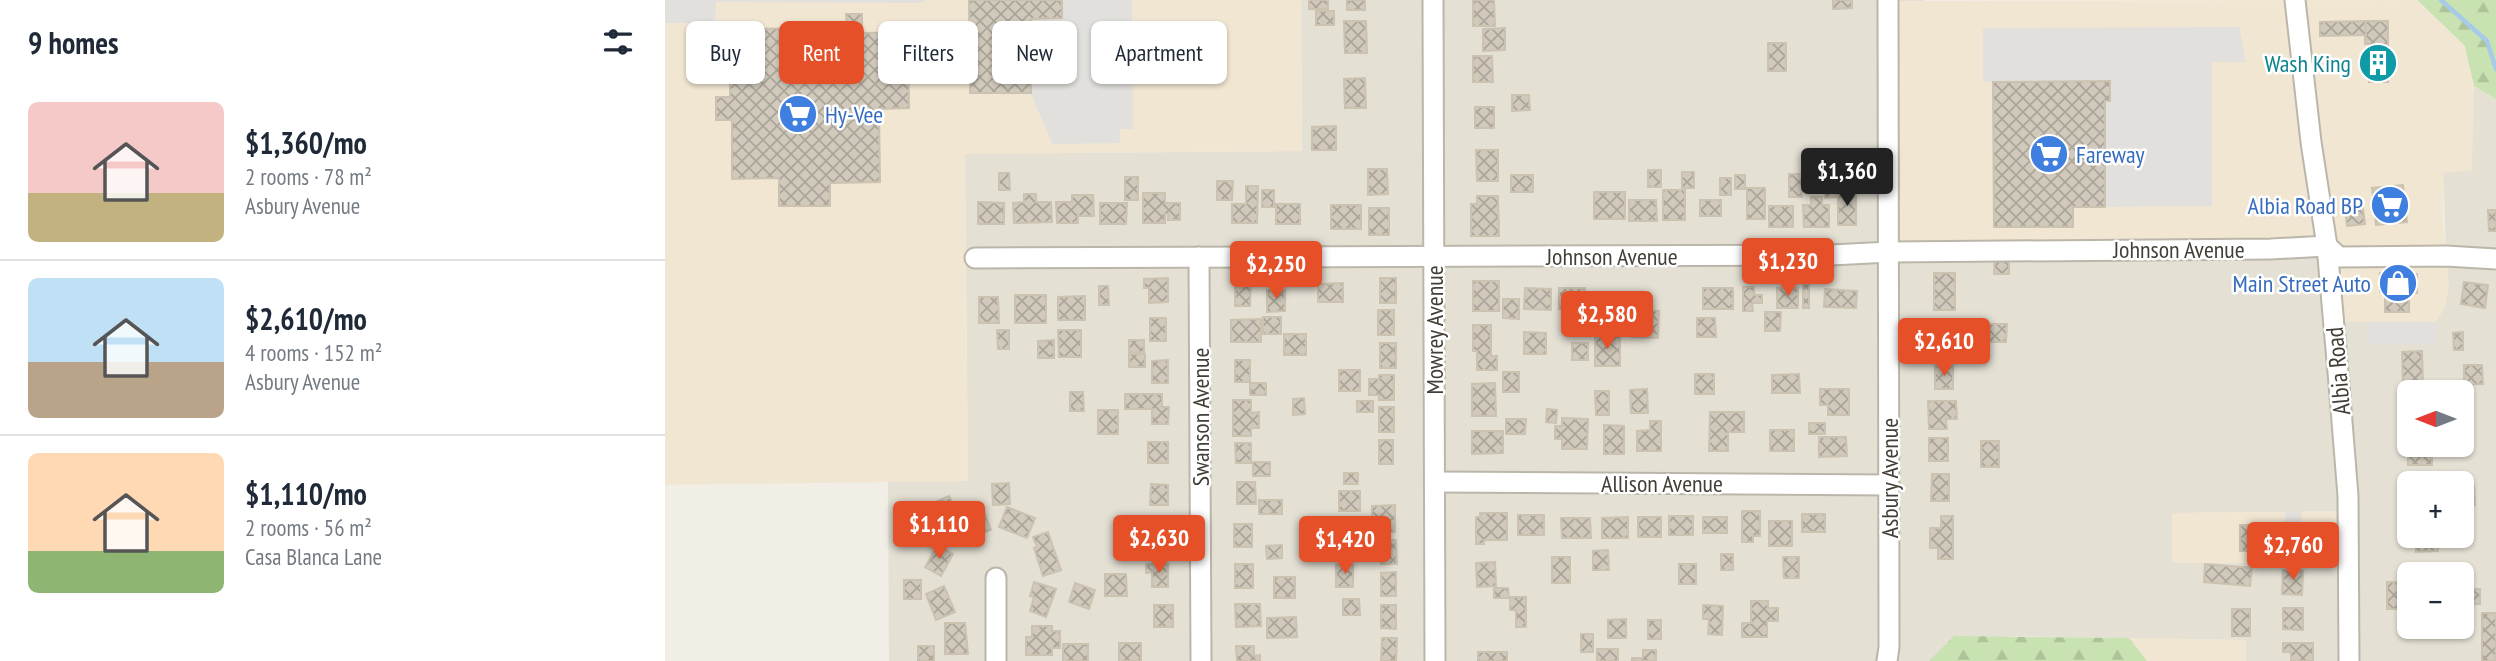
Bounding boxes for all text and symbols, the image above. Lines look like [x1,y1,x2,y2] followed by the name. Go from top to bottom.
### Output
[686,21,765,84] chip: Buy
[779,21,864,84] chip: Rent
[878,21,978,84] chip: Filters
[992,21,1077,84] chip: New
[1091,21,1227,84] chip: Apartment
[28,23,119,62] text: 9 homes
[599,23,637,61] icon: filters
[2357,42,2399,84] building icon: Wash King
[2264,48,2351,79] place label: Wash King
[777,93,819,135] supermarket icon: Hy-Vee
[825,99,883,130] place label: Hy-Vee
[245,123,367,162] text: $1,360/mo
[84,130,168,214] icon: home
[2028,133,2070,175] supermarket icon: Fareway
[2076,139,2145,170] place label: Fareway
[1790,148,1904,208] pin: $1,360
[1817,156,1877,185] text: $1,360
[245,162,372,191] text: 2 rooms · 78 m²
[2369,184,2411,226] supermarket icon: Albia Road BP
[2248,190,2363,221] place label: Albia Road BP
[245,191,360,220] text: Asbury Avenue
[2112,234,2245,265] street label: Johnson Avenue
[1731,238,1845,298] pin: $1,230
[1545,241,1678,272] street label: Johnson Avenue
[1219,242,1333,301] pin: $2,250
[1758,246,1818,275] text: $1,230
[1246,249,1306,278] text: $2,250
[2377,262,2419,304] shop icon: Main Street Auto
[1419,265,1450,395] street label: Mowrey Avenue
[2233,268,2371,299] place label: Main Street Auto
[1550,292,1664,351] pin: $2,580
[245,299,367,338] text: $2,610/mo
[1577,299,1637,328] text: $2,580
[84,306,168,390] icon: home
[1887,318,2001,378] pin: $2,610
[1914,326,1974,355] text: $2,610
[2319,326,2357,416] street label: Albia Road
[245,338,382,367] text: 4 rooms · 152 m²
[1185,348,1216,486] street label: Swanson Avenue
[245,367,360,396] text: Asbury Avenue
[2397,380,2475,457] north arrow
[2397,380,2474,639] map controls
[1874,418,1905,538] street label: Asbury Avenue
[1601,468,1723,499] street label: Allison Avenue
[2397,471,2474,548] button: +
[245,474,367,513] text: $1,110/mo
[84,481,168,565] icon: home
[882,502,996,561] pin: $1,110
[909,509,969,538] text: $1,110
[245,513,372,542] text: 2 rooms · 56 m²
[1102,516,1216,575] pin: $2,630
[1288,516,1402,576] pin: $1,420
[2236,522,2350,582] pin: $2,760
[1129,523,1189,552] text: $2,630
[1315,524,1375,553] text: $1,420
[2263,530,2323,559] text: $2,760
[245,542,382,571] text: Casa Blanca Lane
[2397,562,2474,639] button: −

